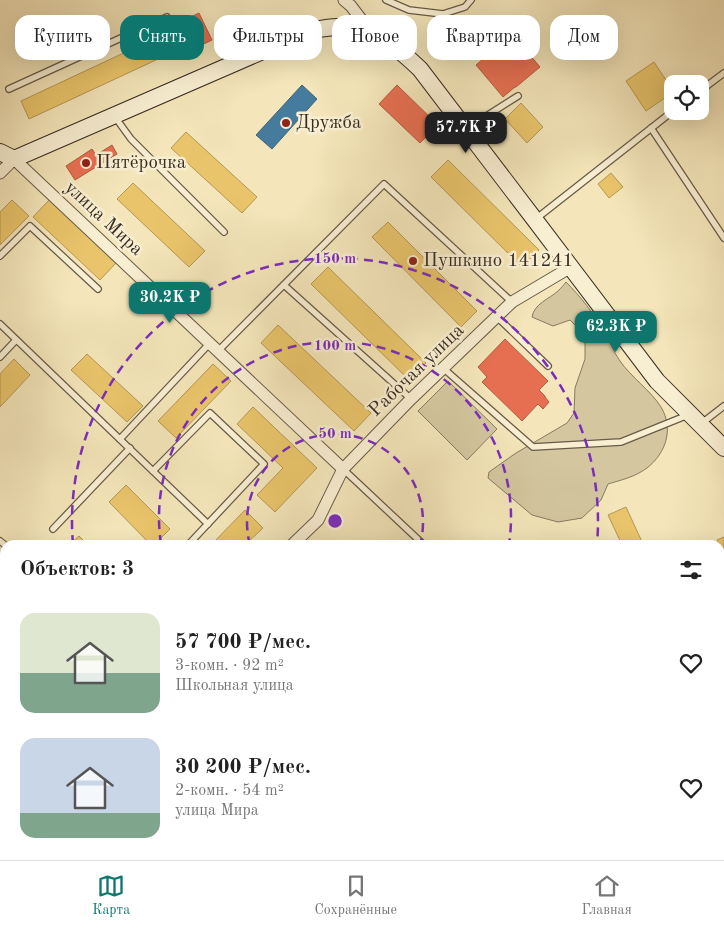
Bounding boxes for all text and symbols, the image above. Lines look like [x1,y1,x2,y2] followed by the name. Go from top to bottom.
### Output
[15,15,110,60] chip: Купить
[120,15,204,60] chip: Снять
[214,15,322,60] chip: Фильтры
[332,15,417,60] chip: Новое
[427,15,540,60] chip: Квартира
[550,15,618,60] chip: Дом
[664,75,709,120] map controls
[664,75,709,120] button: locate
[420,112,512,154] pin: 57.7K ₽
[296,114,362,133] place label: Дружба
[280,117,292,129] marker: Дружба
[436,120,496,136] text: 57.7K ₽
[96,154,187,173] place label: Пятёрочка
[80,157,92,169] marker: Пятёрочка
[60,178,146,260] street label: улица Мира
[314,252,356,267] text: 150 m
[423,252,574,271] place label: Пушкино 141241
[407,255,419,267] marker: Пушкино 141241
[124,282,216,324] pin: 30.2K ₽
[140,290,200,306] text: 30.2K ₽
[570,310,662,353] pin: 62.3K ₽
[586,319,646,335] text: 62.3K ₽
[366,321,469,421] street label: Рабочая улица
[314,339,356,354] text: 100 m
[318,427,352,442] text: 50 m
[326,512,344,530] centre of rings
[677,556,705,584] icon: filters
[20,559,134,580] text: Объектов: 3
[175,632,311,653] text: 57 700 ₽/мес.
[60,633,120,693] icon: home
[677,649,705,677] icon: heart
[175,658,284,674] text: 3-комн. · 92 m²
[175,678,294,694] text: Школьная улица
[175,757,311,778] text: 30 200 ₽/мес.
[60,758,120,818] icon: home
[677,774,705,802] icon: heart
[175,783,284,799] text: 2-комн. · 54 m²
[175,803,259,819] text: улица Мира
[92,872,130,919] tab: Карта
[314,872,397,919] tab: Сохранённые
[581,872,632,919] tab: Главная

